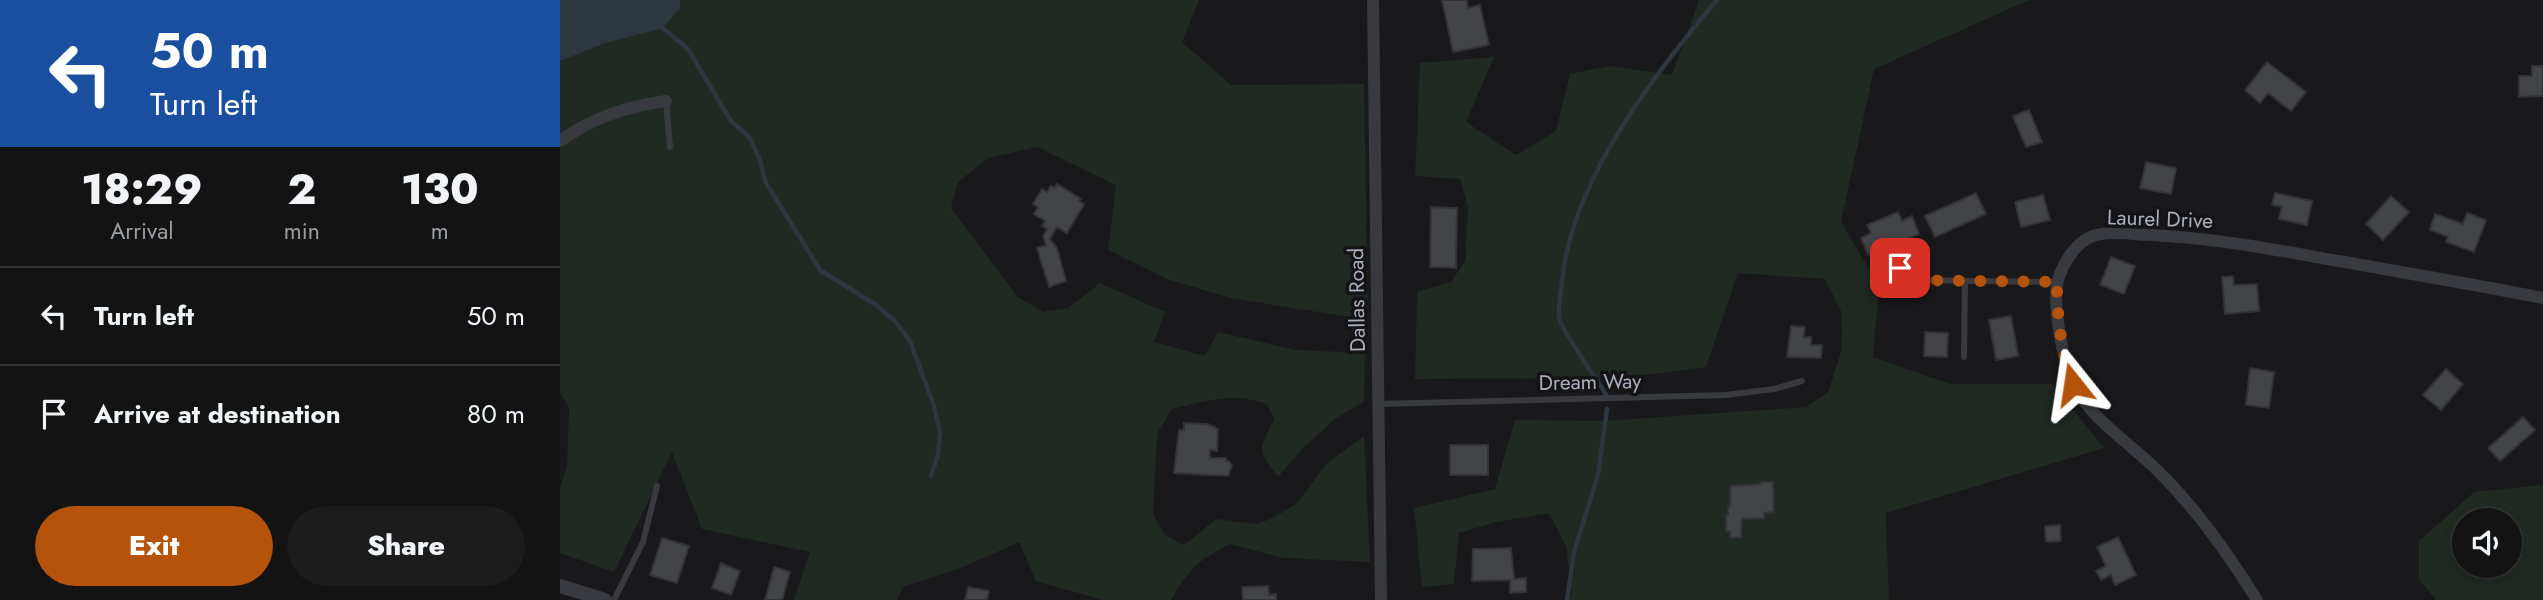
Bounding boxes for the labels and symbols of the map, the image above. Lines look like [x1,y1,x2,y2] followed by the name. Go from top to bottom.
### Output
[2106,202,2214,236] street label: Laurel Drive
[1870,238,1930,298] pin
[1341,248,1373,352] street label: Dallas Road
[2036,347,2110,421] position arrow
[1538,366,1642,398] street label: Dream Way

